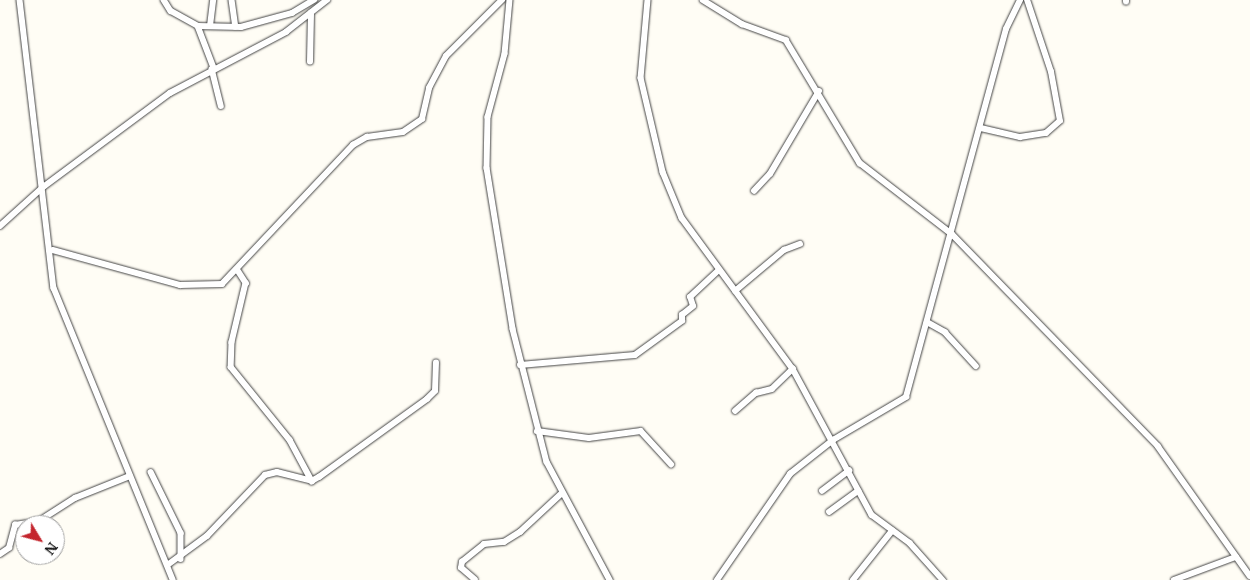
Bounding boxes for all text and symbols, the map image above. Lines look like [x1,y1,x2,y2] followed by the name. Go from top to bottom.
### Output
[15,515,65,565] north arrow
[41,539,62,558] text: N

